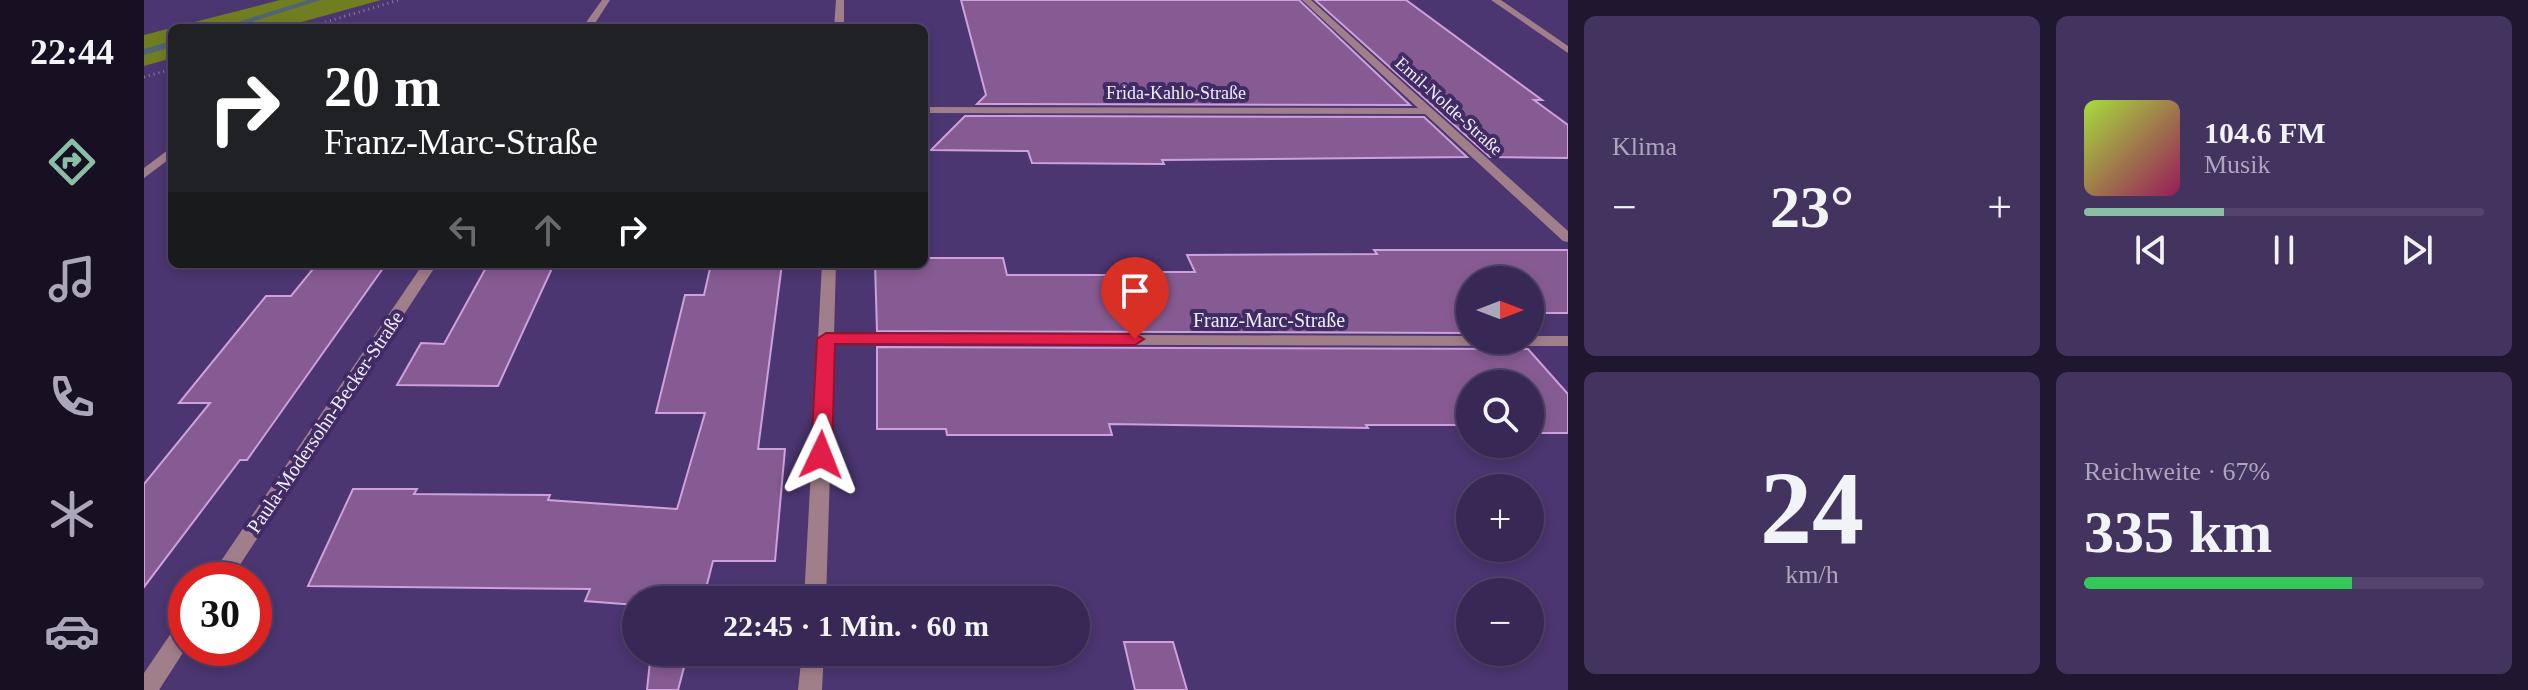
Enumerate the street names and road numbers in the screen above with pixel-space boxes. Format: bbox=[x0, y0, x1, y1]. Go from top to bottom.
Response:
street label: Emil-Nolde-Straße bbox=[1391, 53, 1507, 159]
street label: Frida-Kahlo-Straße bbox=[1106, 83, 1246, 103]
street label: Paula-Modersohn-Becker-Straße bbox=[242, 307, 408, 537]
street label: Franz-Marc-Straße bbox=[1193, 309, 1345, 331]

